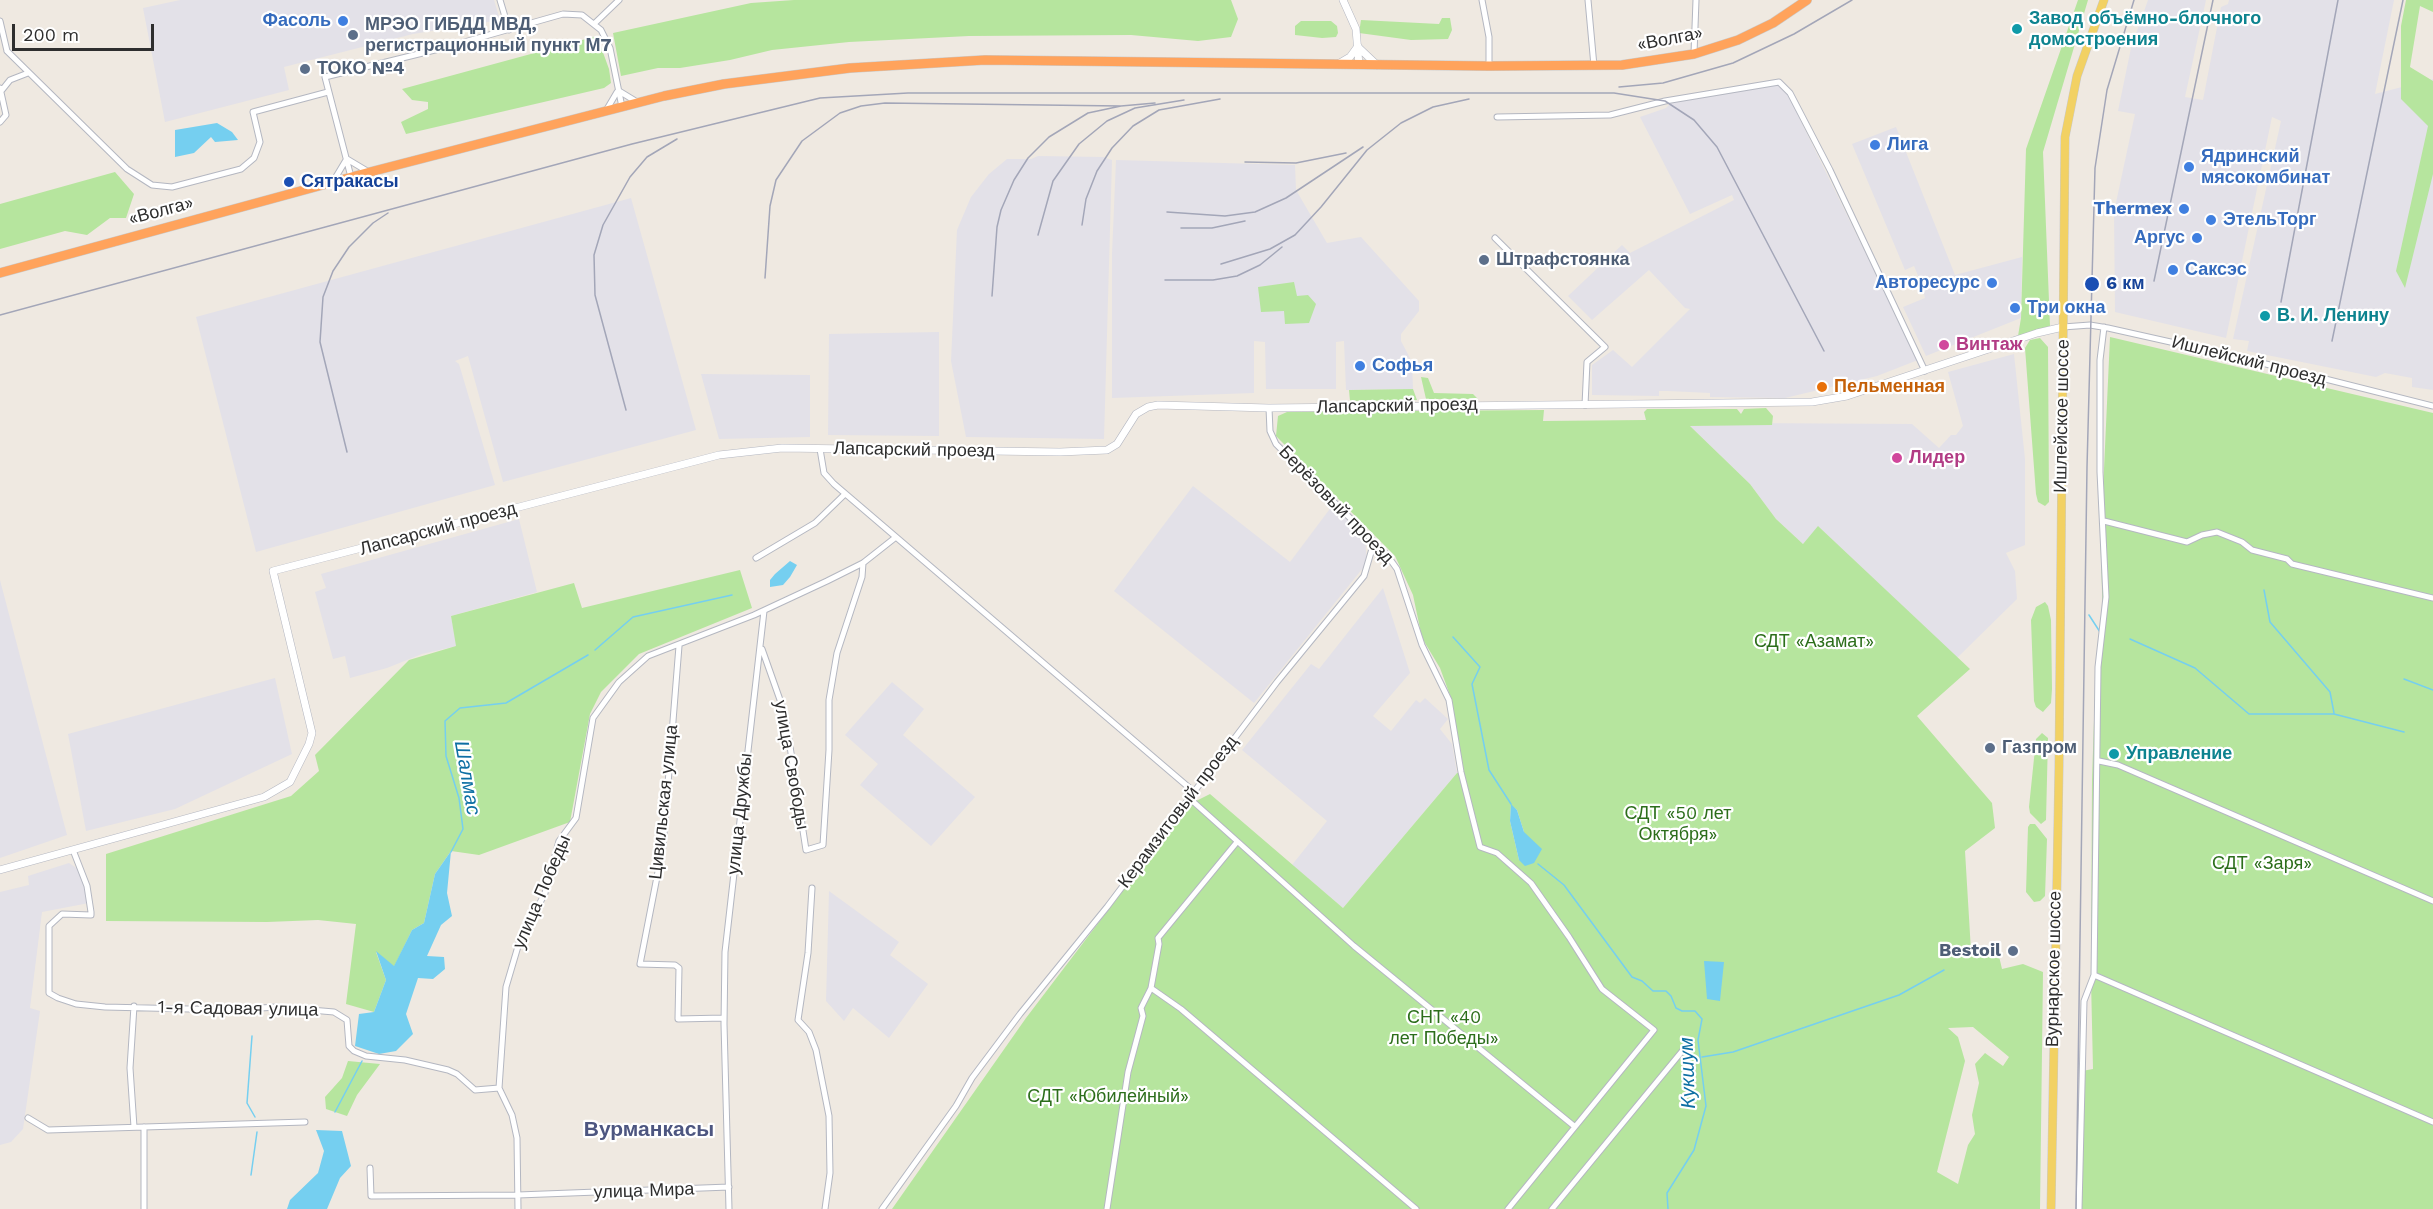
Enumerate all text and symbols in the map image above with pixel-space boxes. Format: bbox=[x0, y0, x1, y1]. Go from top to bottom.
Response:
place label: Завод объёмно-блочного домостроения bbox=[2029, 8, 2261, 50]
place label: Фасоль bbox=[263, 10, 331, 32]
scale bar bbox=[15, 12, 158, 50]
marker: Фасоль bbox=[336, 14, 350, 28]
place label: МРЭО ГИБДД МВД, регистрационный пункт М7 bbox=[365, 14, 612, 57]
street label: «Волга» bbox=[1636, 22, 1704, 56]
marker: Завод объёмно-блочного домостроения bbox=[2010, 22, 2024, 36]
text: 200 m bbox=[23, 24, 79, 45]
marker: МРЭО ГИБДД МВД, регистрационный пункт М7 bbox=[346, 28, 360, 42]
place label: ТОКО №4 bbox=[317, 58, 404, 80]
marker: ТОКО №4 bbox=[298, 62, 312, 76]
place label: Лига bbox=[1887, 134, 1928, 156]
marker: Лига bbox=[1868, 138, 1882, 152]
place label: Ядринский мясокомбинат bbox=[2201, 146, 2330, 188]
marker: Ядринский мясокомбинат bbox=[2182, 160, 2196, 174]
place label: Сятракасы bbox=[301, 171, 399, 193]
marker: Сятракасы bbox=[282, 175, 296, 189]
street label: «Волга» bbox=[126, 192, 196, 230]
place label: Thermex bbox=[2094, 198, 2172, 220]
marker: Thermex bbox=[2177, 202, 2191, 216]
place label: ЭтельТорг bbox=[2223, 209, 2316, 231]
marker: ЭтельТорг bbox=[2204, 213, 2218, 227]
place label: Аргус bbox=[2134, 227, 2185, 249]
marker: Аргус bbox=[2190, 231, 2204, 245]
place label: Штрафстоянка bbox=[1496, 249, 1629, 271]
marker: Штрафстоянка bbox=[1477, 253, 1491, 267]
place label: Саксэс bbox=[2185, 259, 2247, 281]
marker: Саксэс bbox=[2166, 263, 2180, 277]
place label: Авторесурс bbox=[1875, 272, 1980, 294]
place label: 6 км bbox=[2106, 273, 2145, 295]
marker: 6 км bbox=[2083, 275, 2101, 293]
marker: Авторесурс bbox=[1985, 276, 1999, 290]
place label: Три окна bbox=[2027, 297, 2105, 319]
marker: Три окна bbox=[2008, 301, 2022, 315]
place label: В. И. Ленину bbox=[2277, 305, 2389, 327]
marker: В. И. Ленину bbox=[2258, 309, 2272, 323]
street label: Ишлейский проезд bbox=[2169, 331, 2329, 391]
place label: Винтаж bbox=[1956, 334, 2023, 356]
marker: Винтаж bbox=[1937, 338, 1951, 352]
street label: Ишлейское шоссе bbox=[2050, 339, 2074, 493]
place label: Софья bbox=[1372, 355, 1433, 377]
marker: Софья bbox=[1353, 359, 1367, 373]
place label: Пельменная bbox=[1834, 376, 1945, 398]
marker: Пельменная bbox=[1815, 380, 1829, 394]
street label: Лапсарский проезд bbox=[1316, 394, 1478, 418]
street label: Лапсарский проезд bbox=[833, 438, 995, 462]
street label: Берёзовый проезд bbox=[1274, 441, 1398, 569]
place label: Лидер bbox=[1909, 447, 1965, 469]
marker: Лидер bbox=[1890, 451, 1904, 465]
street label: Лапсарский проезд bbox=[357, 498, 519, 560]
park label: СДТ «Азамат» bbox=[1754, 631, 1874, 653]
street label: улица Свободы bbox=[769, 698, 813, 832]
street label: Цивильская улица bbox=[645, 724, 683, 880]
street label: Керамзитовый проезд bbox=[1114, 731, 1242, 893]
place label: Газпром bbox=[2002, 737, 2077, 759]
water label: Шалмас bbox=[449, 739, 485, 817]
marker: Газпром bbox=[1983, 741, 1997, 755]
place label: Управление bbox=[2126, 743, 2232, 765]
marker: Управление bbox=[2107, 747, 2121, 761]
street label: улица Дружбы bbox=[723, 752, 757, 876]
park label: СДТ «50 лет Октября» bbox=[1625, 803, 1731, 846]
street label: улица Победы bbox=[508, 832, 576, 952]
park label: СДТ «Заря» bbox=[2212, 853, 2312, 875]
street label: Вурнарское шоссе bbox=[2042, 891, 2066, 1047]
place label: Bestoil bbox=[1939, 940, 2001, 962]
marker: Bestoil bbox=[2006, 944, 2020, 958]
street label: 1-я Садовая улица bbox=[158, 997, 318, 1021]
park label: СНТ «40 лет Победы» bbox=[1389, 1007, 1499, 1050]
water label: Кукшум bbox=[1675, 1037, 1701, 1109]
park label: СДТ «Юбилейный» bbox=[1027, 1086, 1189, 1108]
district label: Вурманкасы bbox=[584, 1117, 714, 1143]
street label: улица Мира bbox=[593, 1178, 695, 1204]

